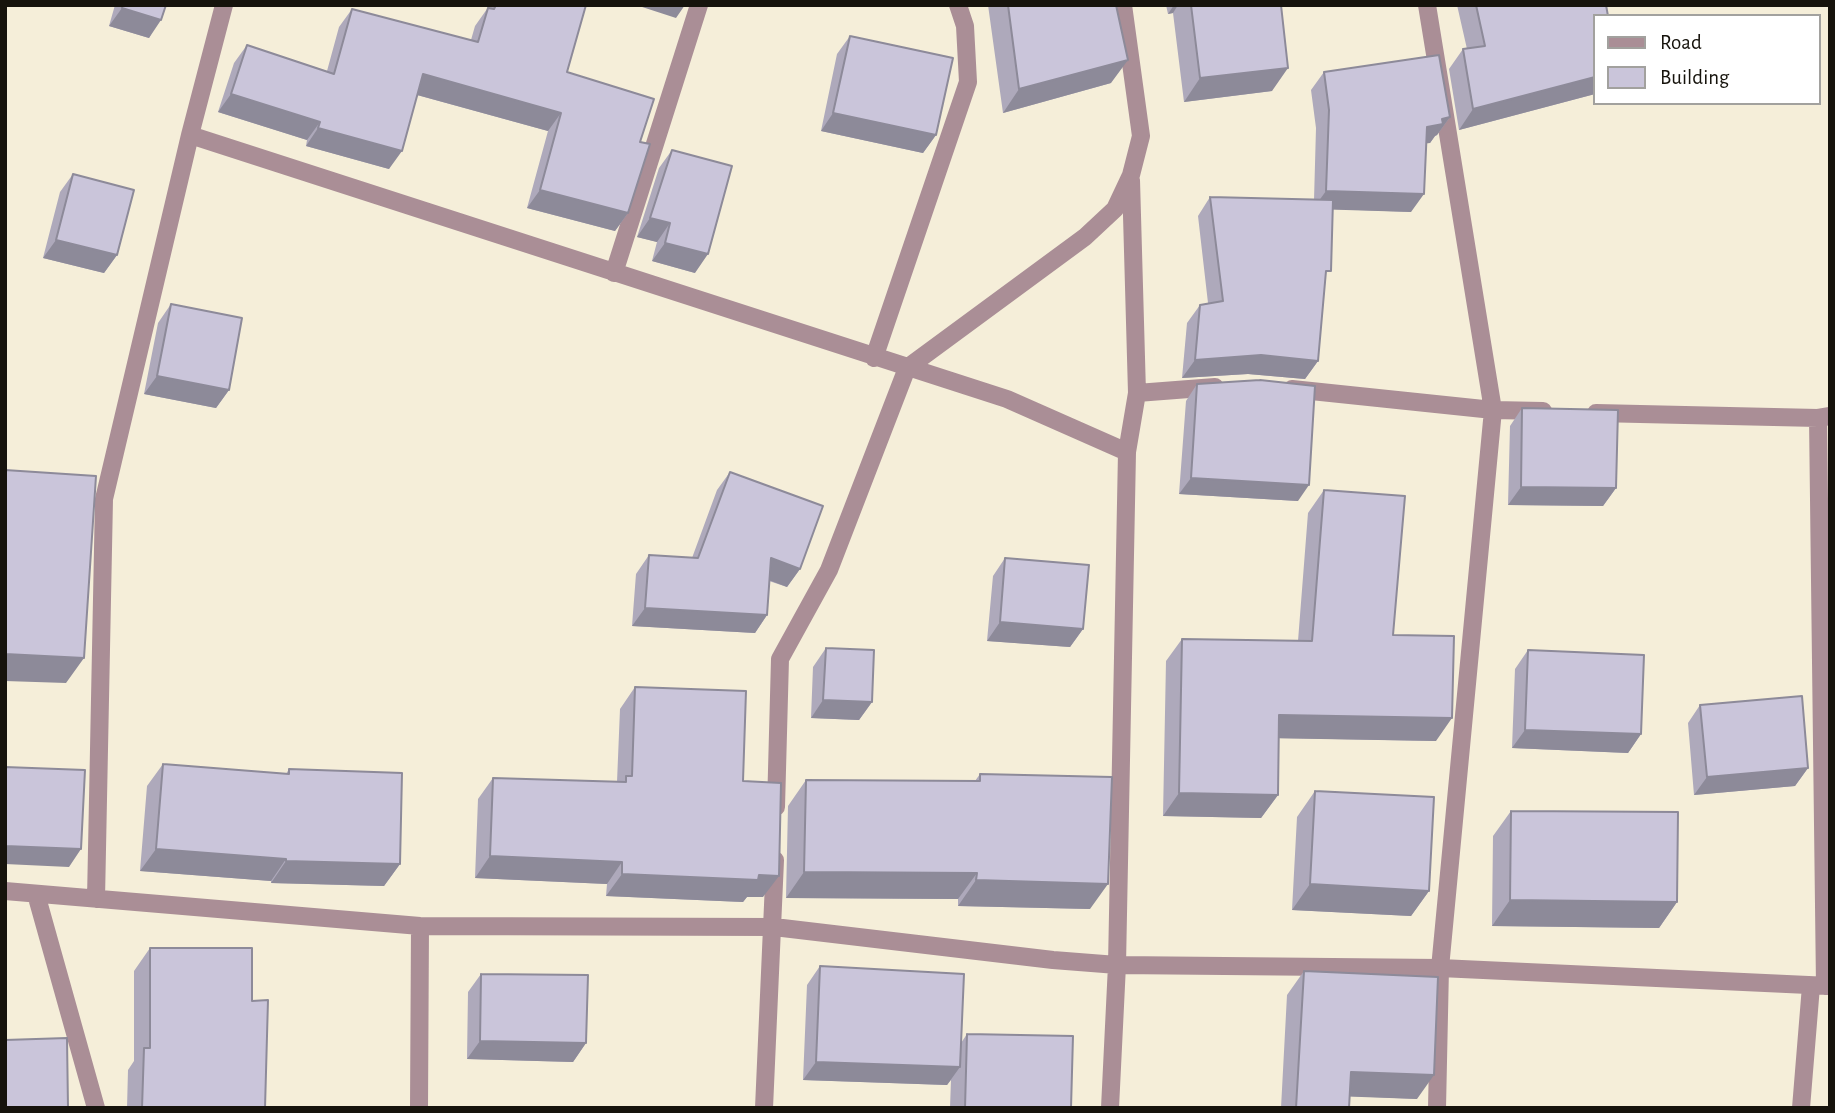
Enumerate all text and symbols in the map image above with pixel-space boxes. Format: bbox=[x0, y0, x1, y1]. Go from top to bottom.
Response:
legend bbox=[1594, 14, 1821, 105]
text: Road bbox=[1660, 32, 1702, 53]
text: Building bbox=[1660, 67, 1729, 88]

